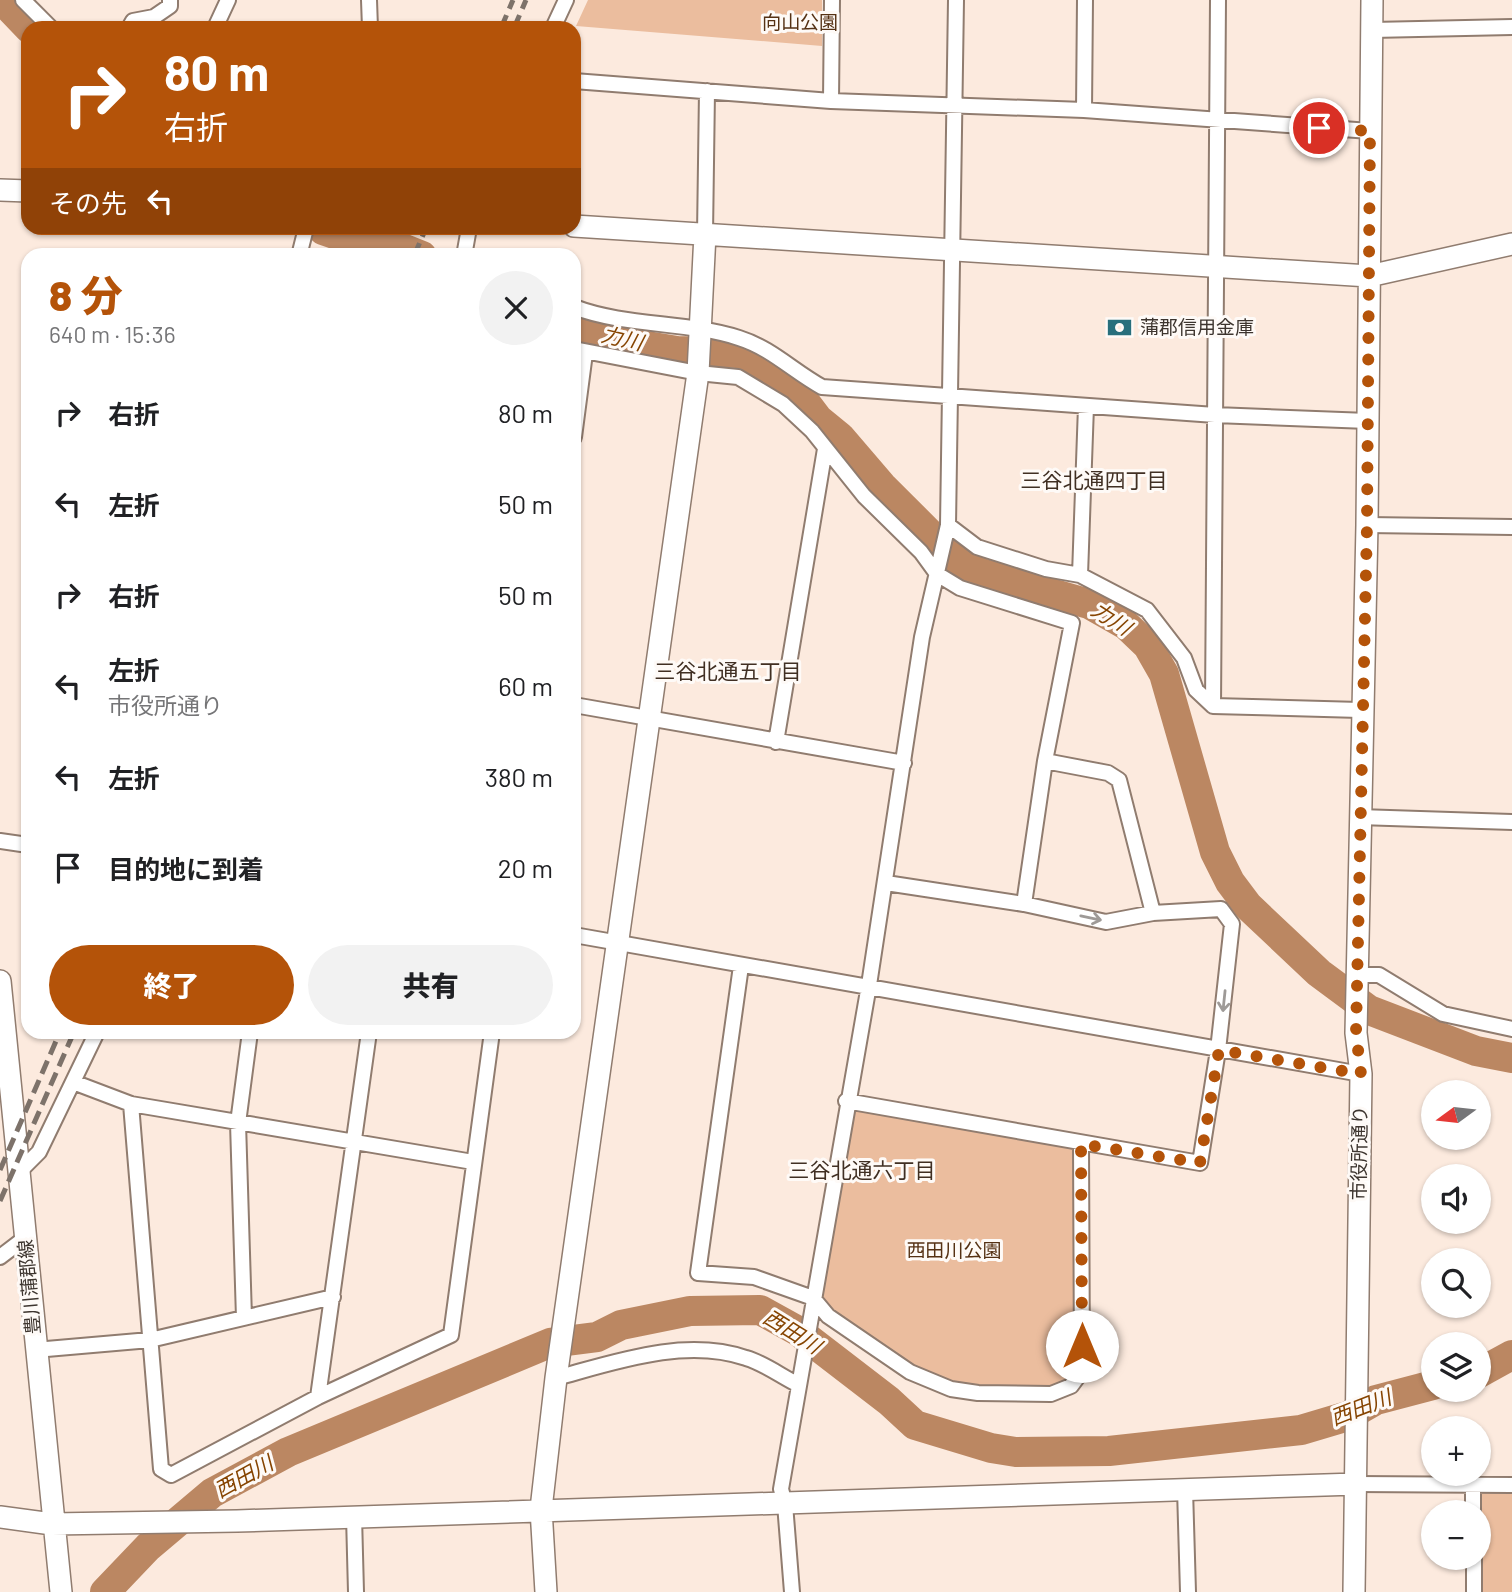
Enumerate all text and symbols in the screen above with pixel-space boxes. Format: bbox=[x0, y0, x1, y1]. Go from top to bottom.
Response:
park label: 向山公園 bbox=[762, 10, 838, 33]
text: 80 m bbox=[164, 42, 269, 101]
icon: right bbox=[49, 49, 140, 140]
pin bbox=[1289, 98, 1349, 158]
text: 右折 bbox=[164, 107, 228, 145]
icon: arrive bbox=[1300, 109, 1338, 147]
icon: left bbox=[141, 182, 179, 220]
text: その先 bbox=[49, 187, 127, 218]
text: 8 分 bbox=[49, 269, 122, 319]
button: close bbox=[479, 271, 553, 345]
bank icon: 蒲郡信用金庫 bbox=[1106, 313, 1134, 341]
place label: 蒲郡信用金庫 bbox=[1140, 315, 1254, 338]
text: 640 m · 15:36 bbox=[49, 320, 176, 348]
water label: 力川 bbox=[599, 321, 648, 355]
icon: right bbox=[49, 394, 87, 432]
text: 80 m bbox=[498, 397, 553, 428]
text: 右折 bbox=[108, 398, 160, 429]
district label: 三谷北通四丁目 bbox=[1021, 467, 1168, 492]
icon: left bbox=[49, 485, 87, 523]
text: 50 m bbox=[498, 488, 553, 519]
text: 左折 bbox=[108, 489, 160, 520]
icon: right bbox=[49, 576, 87, 614]
text: 50 m bbox=[498, 579, 553, 610]
text: 右折 bbox=[108, 580, 160, 611]
water label: 力川 bbox=[1087, 596, 1138, 641]
text: 左折 bbox=[108, 654, 160, 685]
district label: 三谷北通五丁目 bbox=[655, 658, 802, 683]
icon: left bbox=[49, 667, 87, 705]
text: 60 m bbox=[498, 670, 553, 701]
text: 市役所通り bbox=[108, 691, 223, 719]
icon: left bbox=[49, 758, 87, 796]
text: 380 m bbox=[485, 761, 553, 792]
text: 左折 bbox=[108, 762, 160, 793]
icon: arrive bbox=[49, 849, 87, 887]
text: 20 m bbox=[498, 852, 553, 883]
text: 目的地に到着 bbox=[108, 853, 264, 884]
one-way arrow bbox=[1079, 912, 1102, 926]
button: 終了 bbox=[49, 945, 294, 1025]
button: 共有 bbox=[308, 945, 553, 1025]
one-way arrow bbox=[1217, 989, 1230, 1012]
north arrow bbox=[1421, 1080, 1491, 1150]
map controls bbox=[1421, 1080, 1491, 1570]
street label: 市役所通り bbox=[1346, 1105, 1371, 1201]
district label: 三谷北通六丁目 bbox=[789, 1157, 936, 1182]
button: sound bbox=[1421, 1164, 1491, 1234]
park label: 西田川公園 bbox=[906, 1238, 1002, 1261]
street label: 豊川蒲郡線 bbox=[13, 1239, 44, 1335]
button: search bbox=[1421, 1248, 1491, 1318]
water label: 西田川 bbox=[759, 1303, 828, 1359]
position arrow bbox=[1045, 1309, 1119, 1383]
button: layers bbox=[1421, 1332, 1491, 1402]
water label: 西田川 bbox=[1327, 1383, 1396, 1430]
button: + bbox=[1421, 1416, 1491, 1486]
water label: 西田川 bbox=[210, 1449, 279, 1502]
button: − bbox=[1421, 1500, 1491, 1570]

